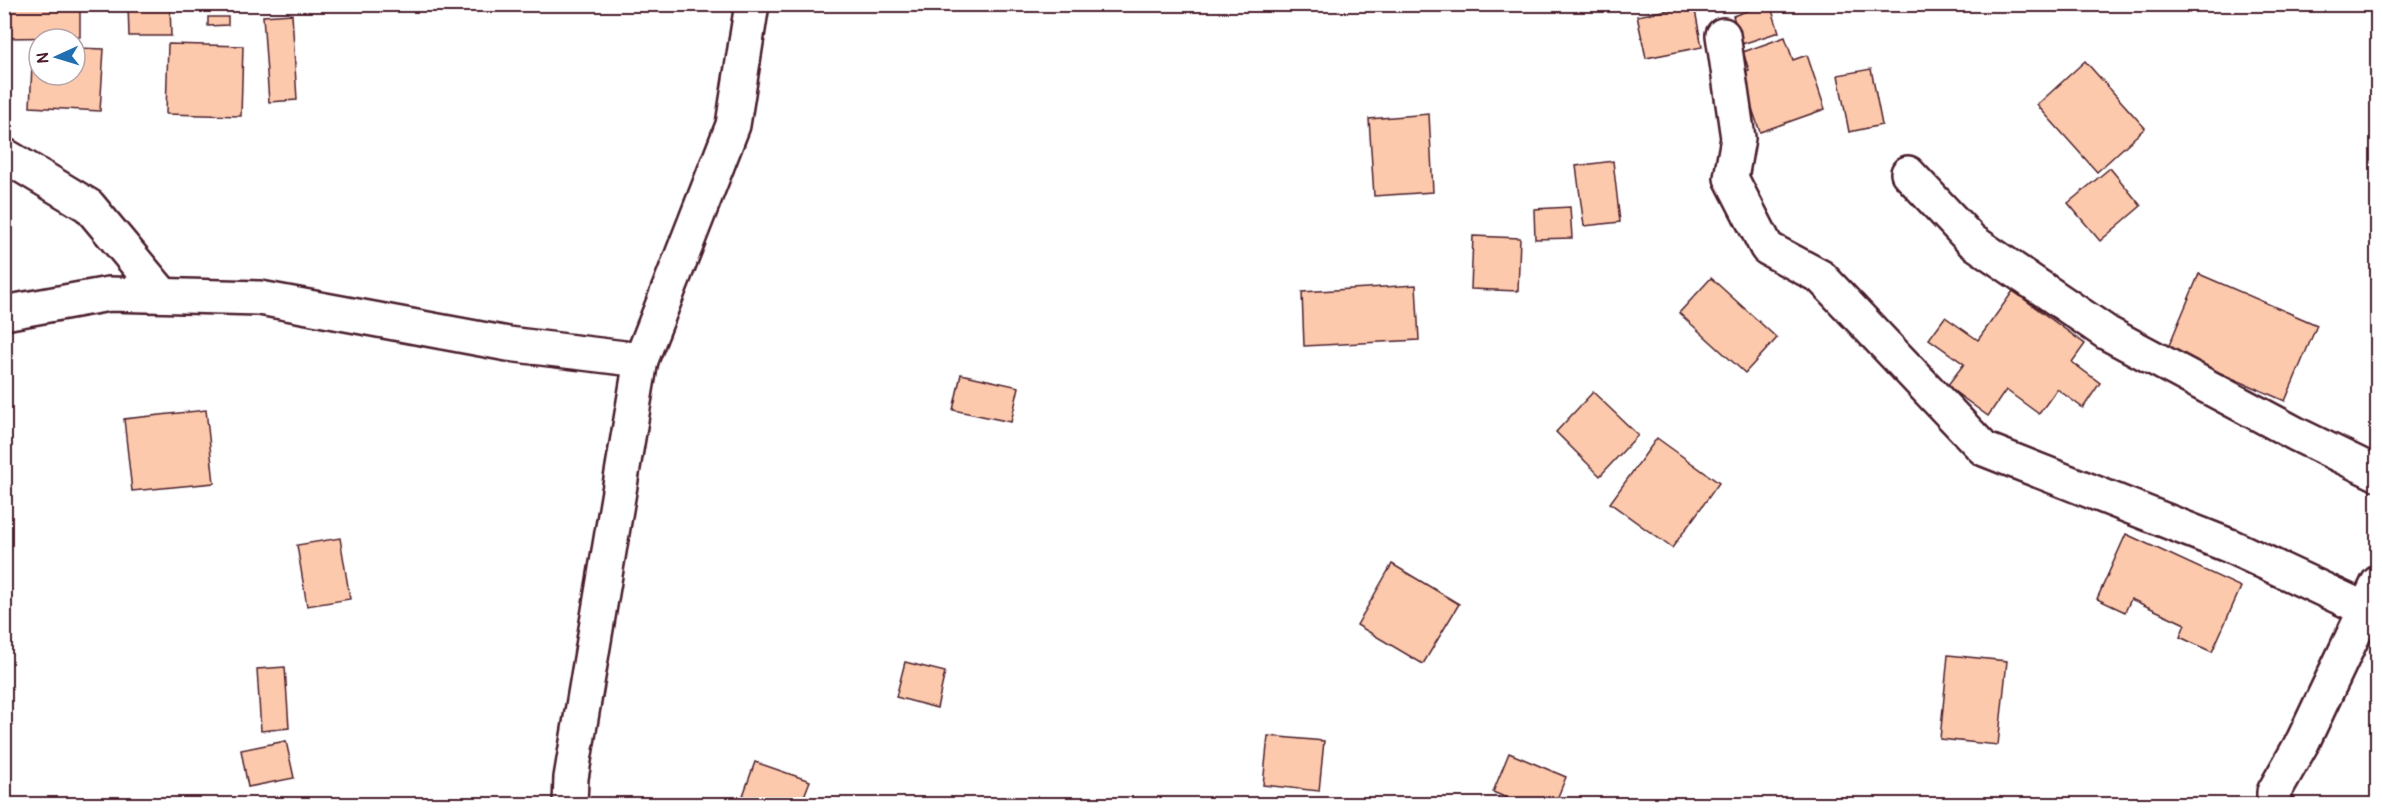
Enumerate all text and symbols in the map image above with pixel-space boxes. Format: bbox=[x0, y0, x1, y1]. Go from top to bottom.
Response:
north arrow bbox=[27, 27, 87, 87]
text: N bbox=[33, 52, 53, 64]

